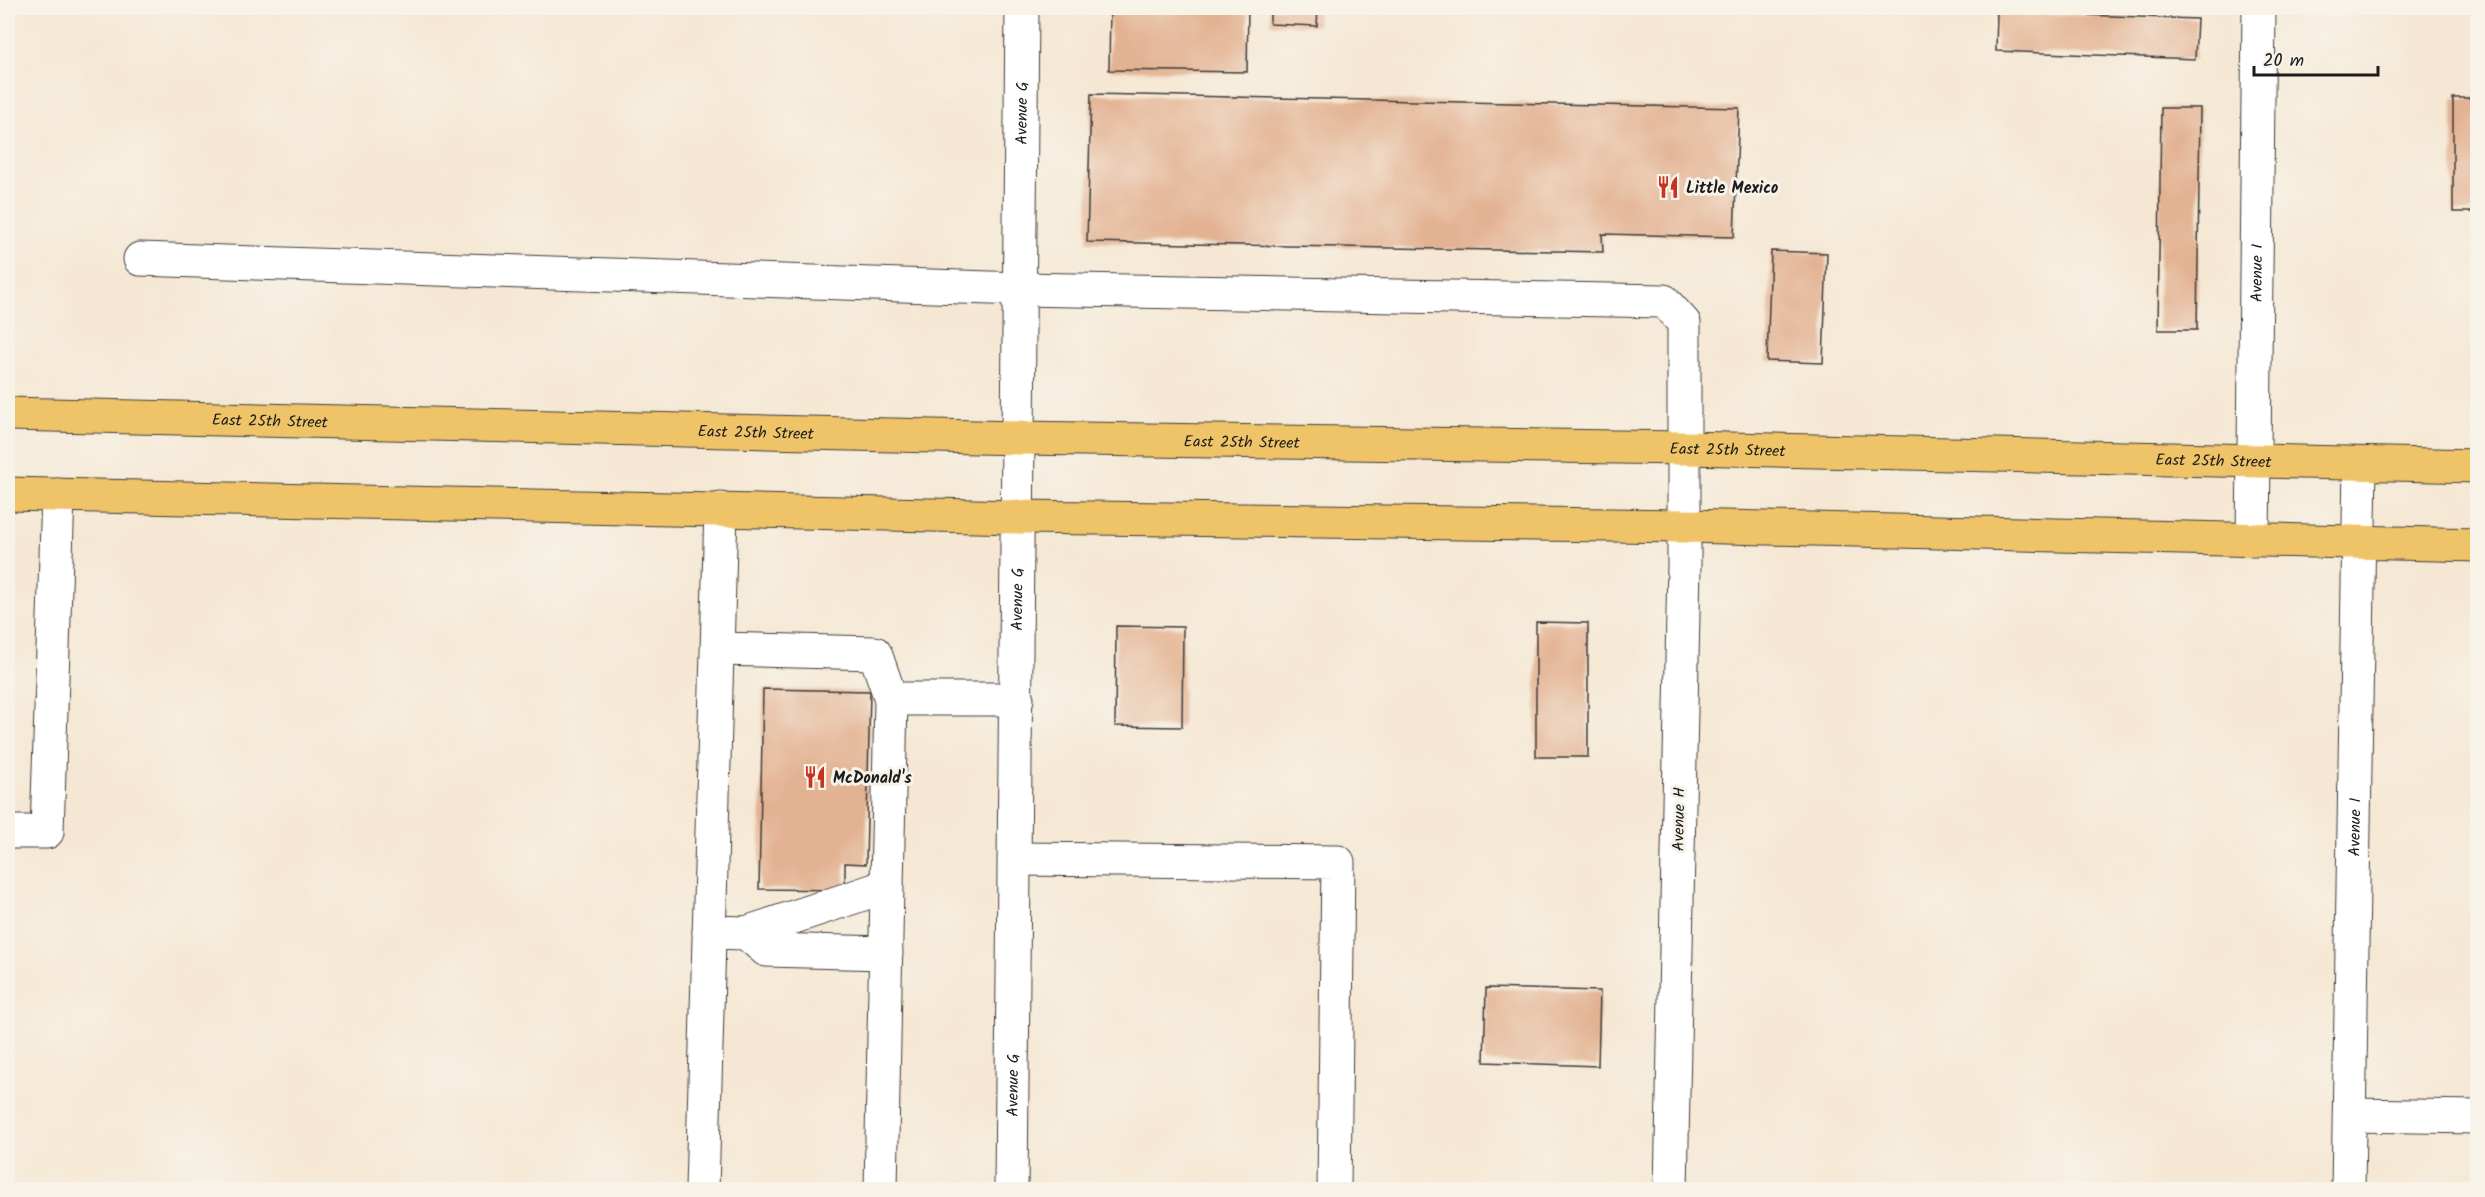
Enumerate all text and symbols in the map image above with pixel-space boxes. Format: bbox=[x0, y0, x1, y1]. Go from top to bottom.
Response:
scale bar bbox=[2254, 39, 2378, 77]
text: 20 m bbox=[2263, 47, 2304, 76]
street label: Avenue G bbox=[1010, 81, 1035, 145]
restaurant icon: Little Mexico bbox=[1655, 174, 1681, 200]
place label: Little Mexico bbox=[1686, 176, 1778, 201]
street label: Avenue I bbox=[2245, 244, 2270, 302]
street label: East 25th Street bbox=[212, 408, 329, 436]
street label: East 25th Street bbox=[697, 419, 815, 447]
street label: East 25th Street bbox=[1183, 429, 1301, 456]
street label: East 25th Street bbox=[1669, 437, 1787, 464]
street label: East 25th Street bbox=[2155, 448, 2273, 475]
street label: Avenue G bbox=[1005, 567, 1031, 631]
restaurant icon: McDonald's bbox=[802, 764, 828, 790]
place label: McDonald's bbox=[833, 766, 912, 791]
street label: Avenue H bbox=[1666, 787, 1693, 851]
street label: Avenue I bbox=[2343, 798, 2368, 857]
street label: Avenue G bbox=[1001, 1053, 1026, 1117]

